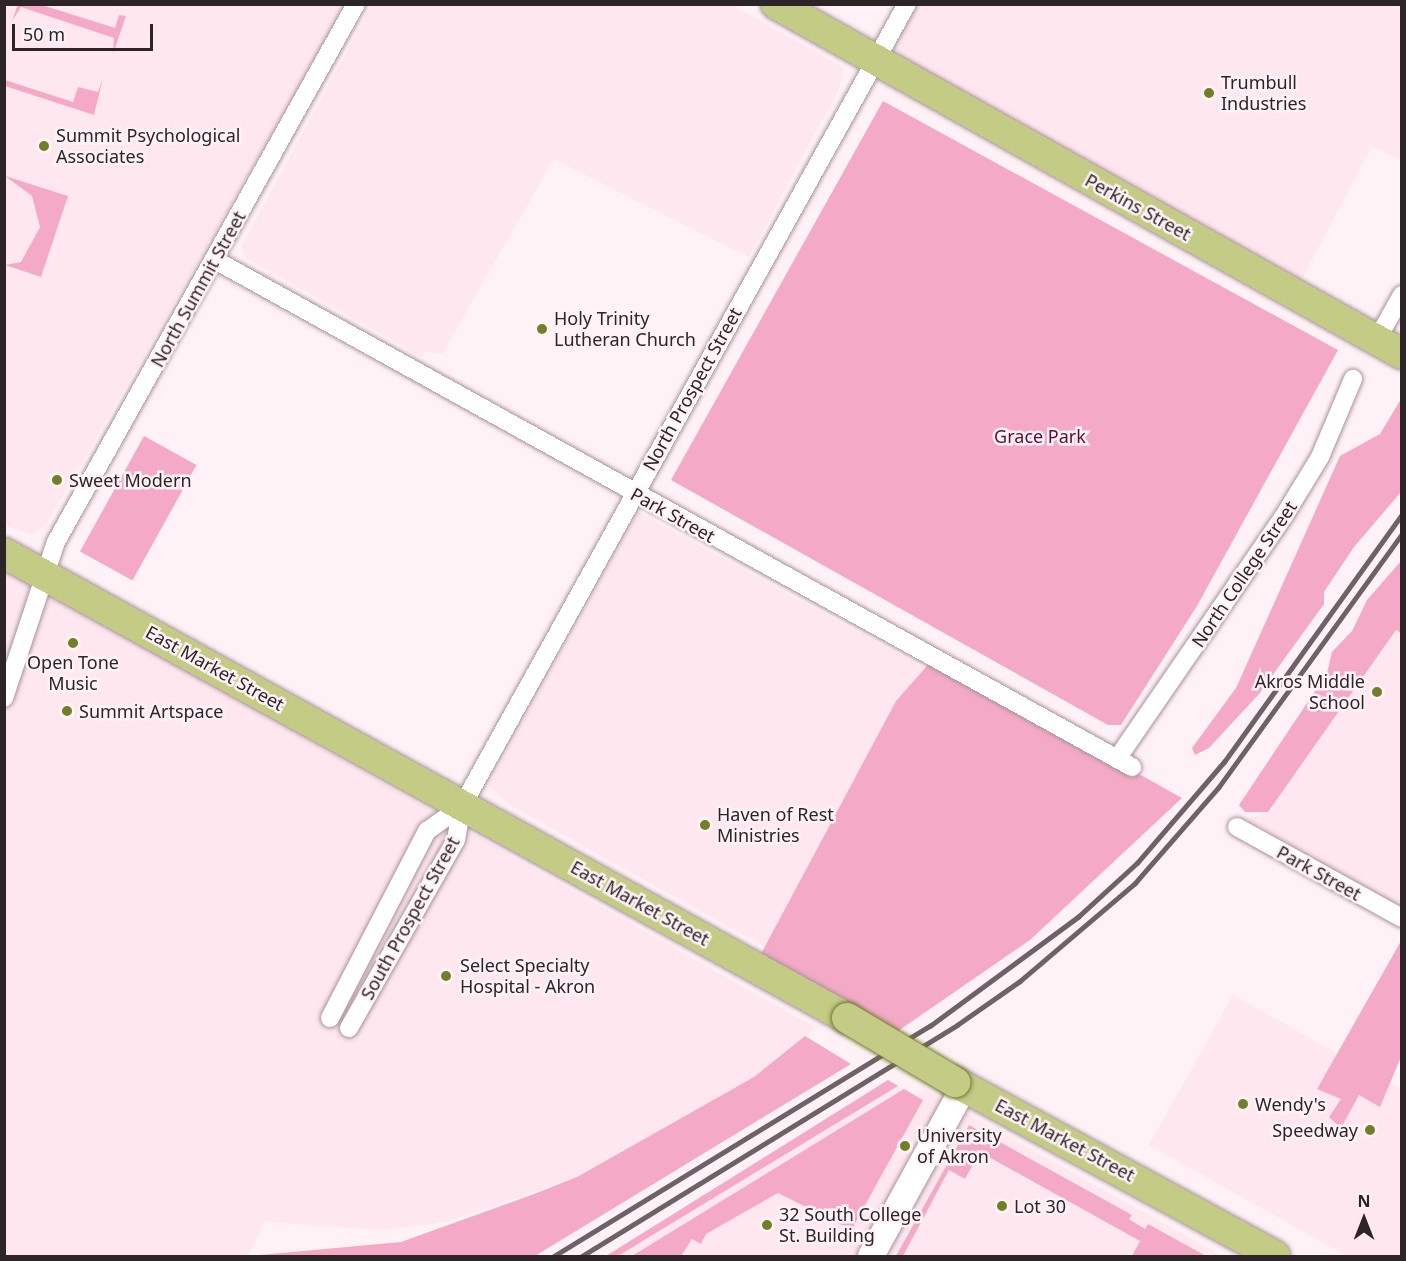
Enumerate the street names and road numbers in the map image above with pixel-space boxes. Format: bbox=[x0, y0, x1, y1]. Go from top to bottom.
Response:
street label: Perkins Street bbox=[1081, 169, 1195, 245]
street label: North Summit Street bbox=[146, 207, 250, 371]
street label: North Prospect Street bbox=[638, 304, 746, 474]
street label: Park Street bbox=[627, 483, 719, 547]
street label: North College Street bbox=[1187, 497, 1301, 651]
street label: East Market Street bbox=[142, 621, 288, 715]
street label: South Prospect Street bbox=[356, 833, 464, 1003]
street label: Park Street bbox=[1273, 841, 1365, 905]
street label: East Market Street bbox=[567, 856, 713, 950]
street label: East Market Street bbox=[992, 1094, 1138, 1186]

